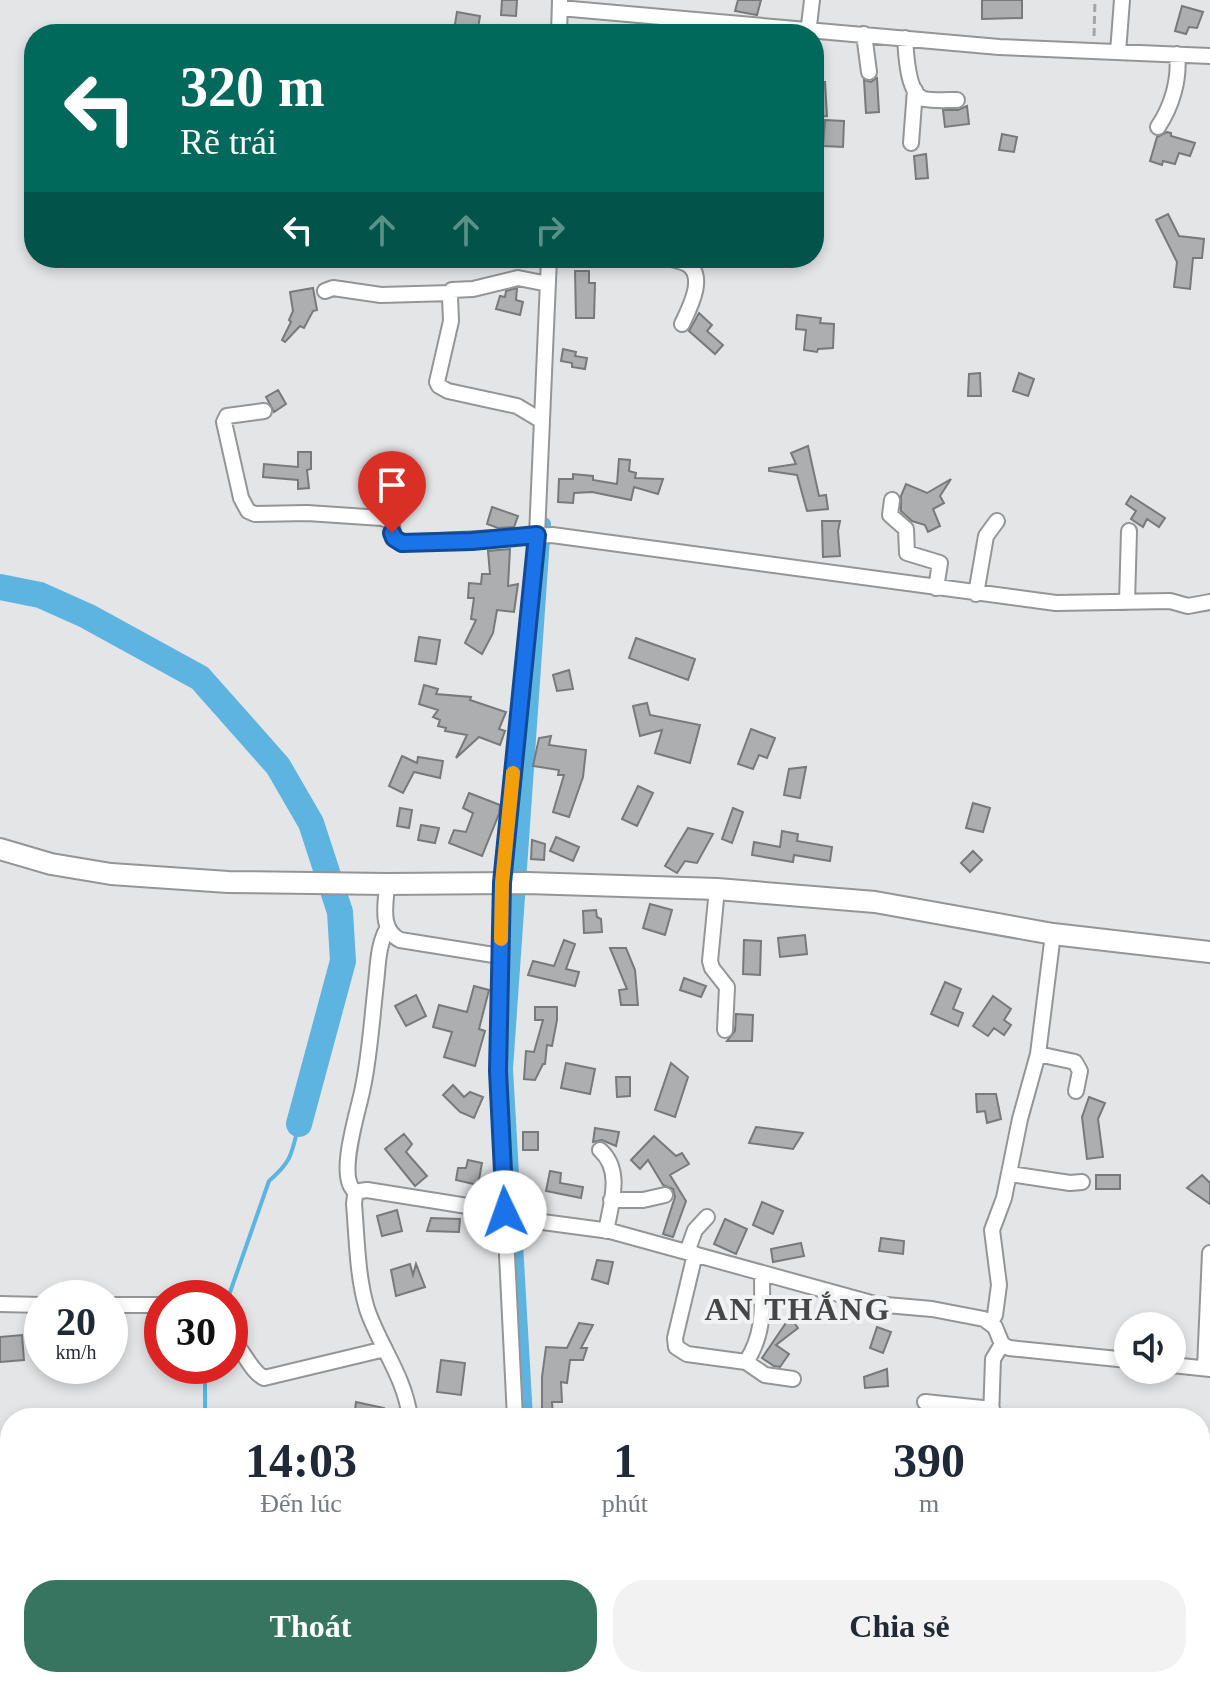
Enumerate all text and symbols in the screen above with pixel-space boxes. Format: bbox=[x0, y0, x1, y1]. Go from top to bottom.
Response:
icon: left bbox=[48, 56, 152, 160]
text: 320 m bbox=[180, 56, 325, 118]
text: Rẽ trái bbox=[180, 122, 277, 162]
icon: left bbox=[276, 208, 320, 252]
icon: ahead bbox=[360, 208, 404, 252]
icon: ahead bbox=[444, 208, 488, 252]
icon: right bbox=[528, 208, 572, 252]
pin bbox=[358, 451, 426, 533]
icon: arrive bbox=[370, 463, 414, 507]
position arrow bbox=[463, 1170, 547, 1254]
speed limit sign: 30 bbox=[144, 1280, 248, 1384]
district label: AN THẮNG bbox=[705, 1291, 891, 1327]
text: 20 bbox=[56, 1299, 96, 1344]
map controls bbox=[1114, 1312, 1186, 1384]
button: sound bbox=[1114, 1312, 1186, 1384]
text: km/h bbox=[55, 1341, 97, 1363]
text: 14:03 bbox=[245, 1434, 357, 1487]
text: 1 bbox=[613, 1434, 637, 1487]
text: 390 bbox=[893, 1434, 965, 1487]
text: Đến lúc bbox=[260, 1489, 342, 1518]
text: phút bbox=[602, 1489, 648, 1518]
text: m bbox=[919, 1489, 939, 1518]
button: Thoát bbox=[24, 1580, 597, 1672]
button: Chia sẻ bbox=[613, 1580, 1186, 1672]

